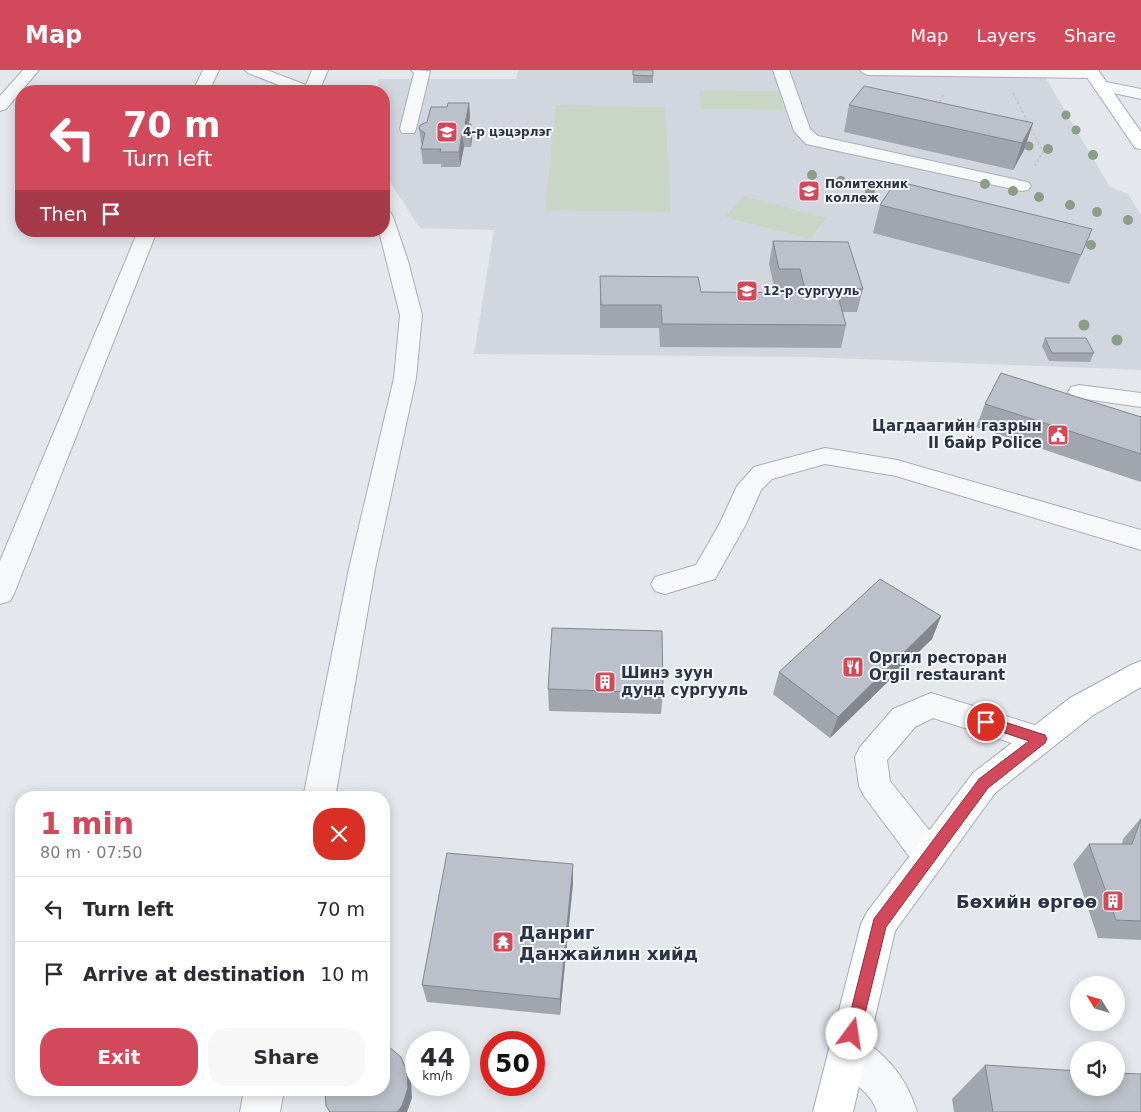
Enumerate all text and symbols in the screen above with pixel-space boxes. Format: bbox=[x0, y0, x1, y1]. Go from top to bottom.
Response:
text: Map bbox=[25, 21, 82, 49]
text: Map bbox=[910, 25, 948, 46]
text: Layers bbox=[976, 25, 1036, 46]
text: Share bbox=[1064, 25, 1116, 46]
icon: left bbox=[40, 105, 105, 170]
text: 70 m bbox=[123, 105, 220, 145]
school or university icon: 4-р цэцэрлэг bbox=[435, 120, 459, 144]
place label: 4-р цэцэрлэг bbox=[463, 125, 552, 139]
text: Turn left bbox=[123, 146, 212, 171]
place label: Политехник коллеж bbox=[825, 177, 908, 205]
school or university icon: Политехник коллеж bbox=[797, 179, 821, 203]
icon: arrive bbox=[97, 200, 125, 228]
text: Then bbox=[40, 203, 87, 225]
school or university icon: 12-р сургууль bbox=[735, 279, 759, 303]
place label: 12-р сургууль bbox=[763, 284, 860, 298]
place label: Цагдаагийн газрын II байр Police bbox=[872, 417, 1042, 452]
public building icon: Цагдаагийн газрын II байр Police bbox=[1046, 423, 1070, 447]
place label: Оргил ресторан Orgil restaurant bbox=[869, 649, 1007, 684]
restaurant icon: Оргил ресторан Orgil restaurant bbox=[841, 655, 865, 679]
place label: Шинэ зуун дунд сургууль bbox=[621, 664, 748, 699]
building icon: Шинэ зуун дунд сургууль bbox=[593, 670, 617, 694]
pin bbox=[965, 701, 1007, 743]
icon: arrive bbox=[972, 708, 1000, 736]
text: 1 min bbox=[40, 806, 134, 841]
button: close bbox=[313, 808, 365, 860]
text: 80 m · 07:50 bbox=[40, 843, 142, 862]
building icon: Бөхийн өргөө bbox=[1101, 889, 1125, 913]
place label: Бөхийн өргөө bbox=[956, 891, 1097, 912]
icon: left bbox=[40, 895, 68, 923]
text: Turn left bbox=[83, 898, 174, 920]
text: 70 m bbox=[316, 898, 365, 920]
place label: Данриг Данжайлин хийд bbox=[519, 922, 698, 964]
temple icon: Данриг Данжайлин хийд bbox=[491, 930, 515, 954]
icon: arrive bbox=[40, 960, 68, 988]
text: Arrive at destination bbox=[83, 963, 305, 985]
text: 10 m bbox=[320, 963, 369, 985]
north arrow bbox=[1070, 976, 1125, 1031]
map controls bbox=[1070, 976, 1125, 1096]
position arrow bbox=[825, 1007, 877, 1059]
button: Exit bbox=[40, 1028, 198, 1086]
button: Share bbox=[208, 1028, 365, 1086]
speed limit sign: 50 bbox=[480, 1031, 545, 1096]
button: sound bbox=[1070, 1041, 1125, 1096]
text: 44 bbox=[420, 1043, 455, 1072]
text: km/h bbox=[422, 1069, 453, 1083]

